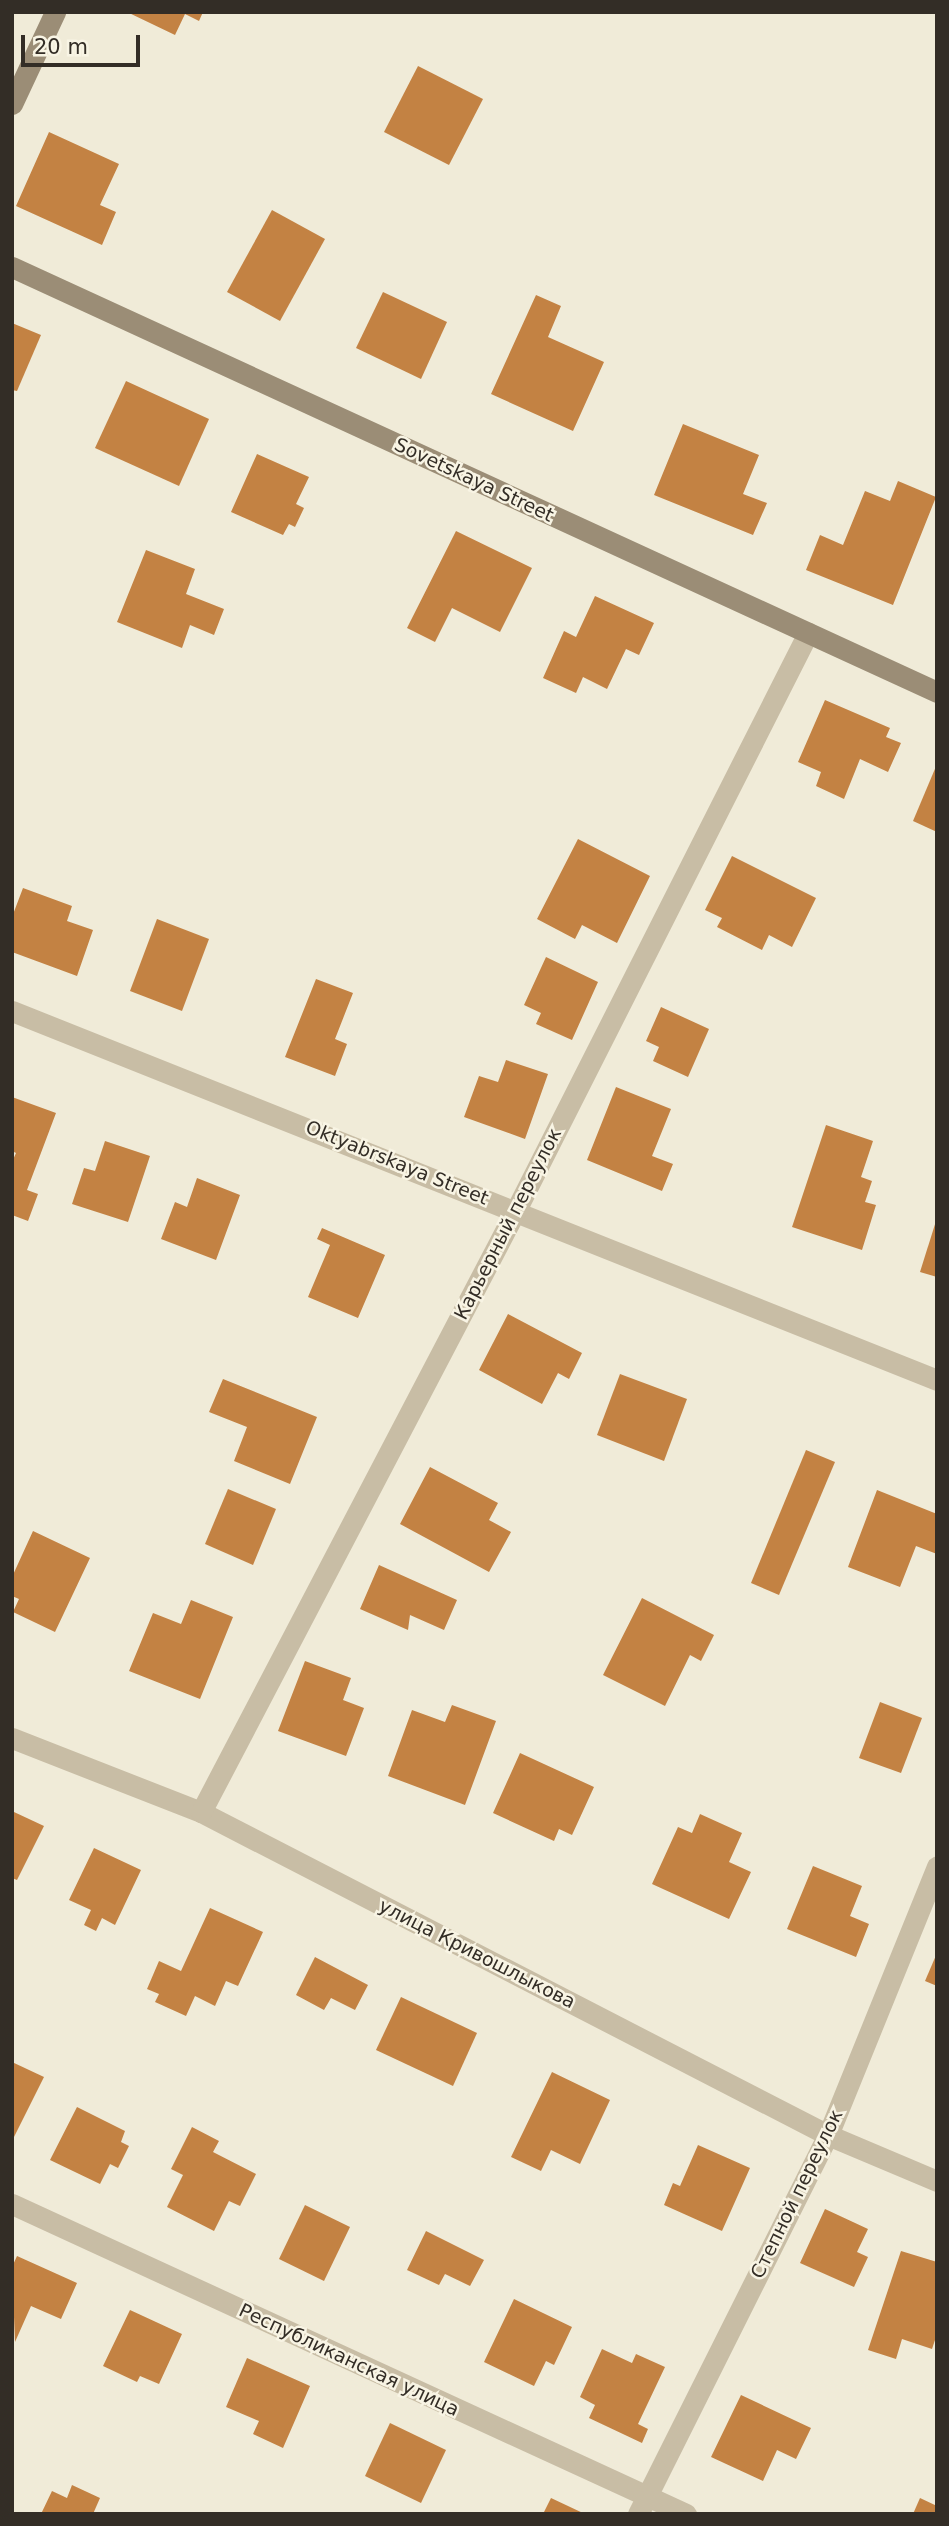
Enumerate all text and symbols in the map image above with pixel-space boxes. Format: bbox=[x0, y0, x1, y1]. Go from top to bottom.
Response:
scale bar bbox=[24, 21, 144, 65]
text: 20 m bbox=[34, 35, 88, 59]
street label: Sovetskaya Street bbox=[391, 433, 557, 527]
street label: Oktyabrskaya Street bbox=[302, 1116, 492, 1210]
street label: Карьерный переулок bbox=[450, 1124, 566, 1324]
street label: улица Кривошлыкова bbox=[375, 1894, 579, 2014]
street label: Степной переулок bbox=[746, 2106, 848, 2282]
street label: Республиканская улица bbox=[235, 2299, 463, 2421]

